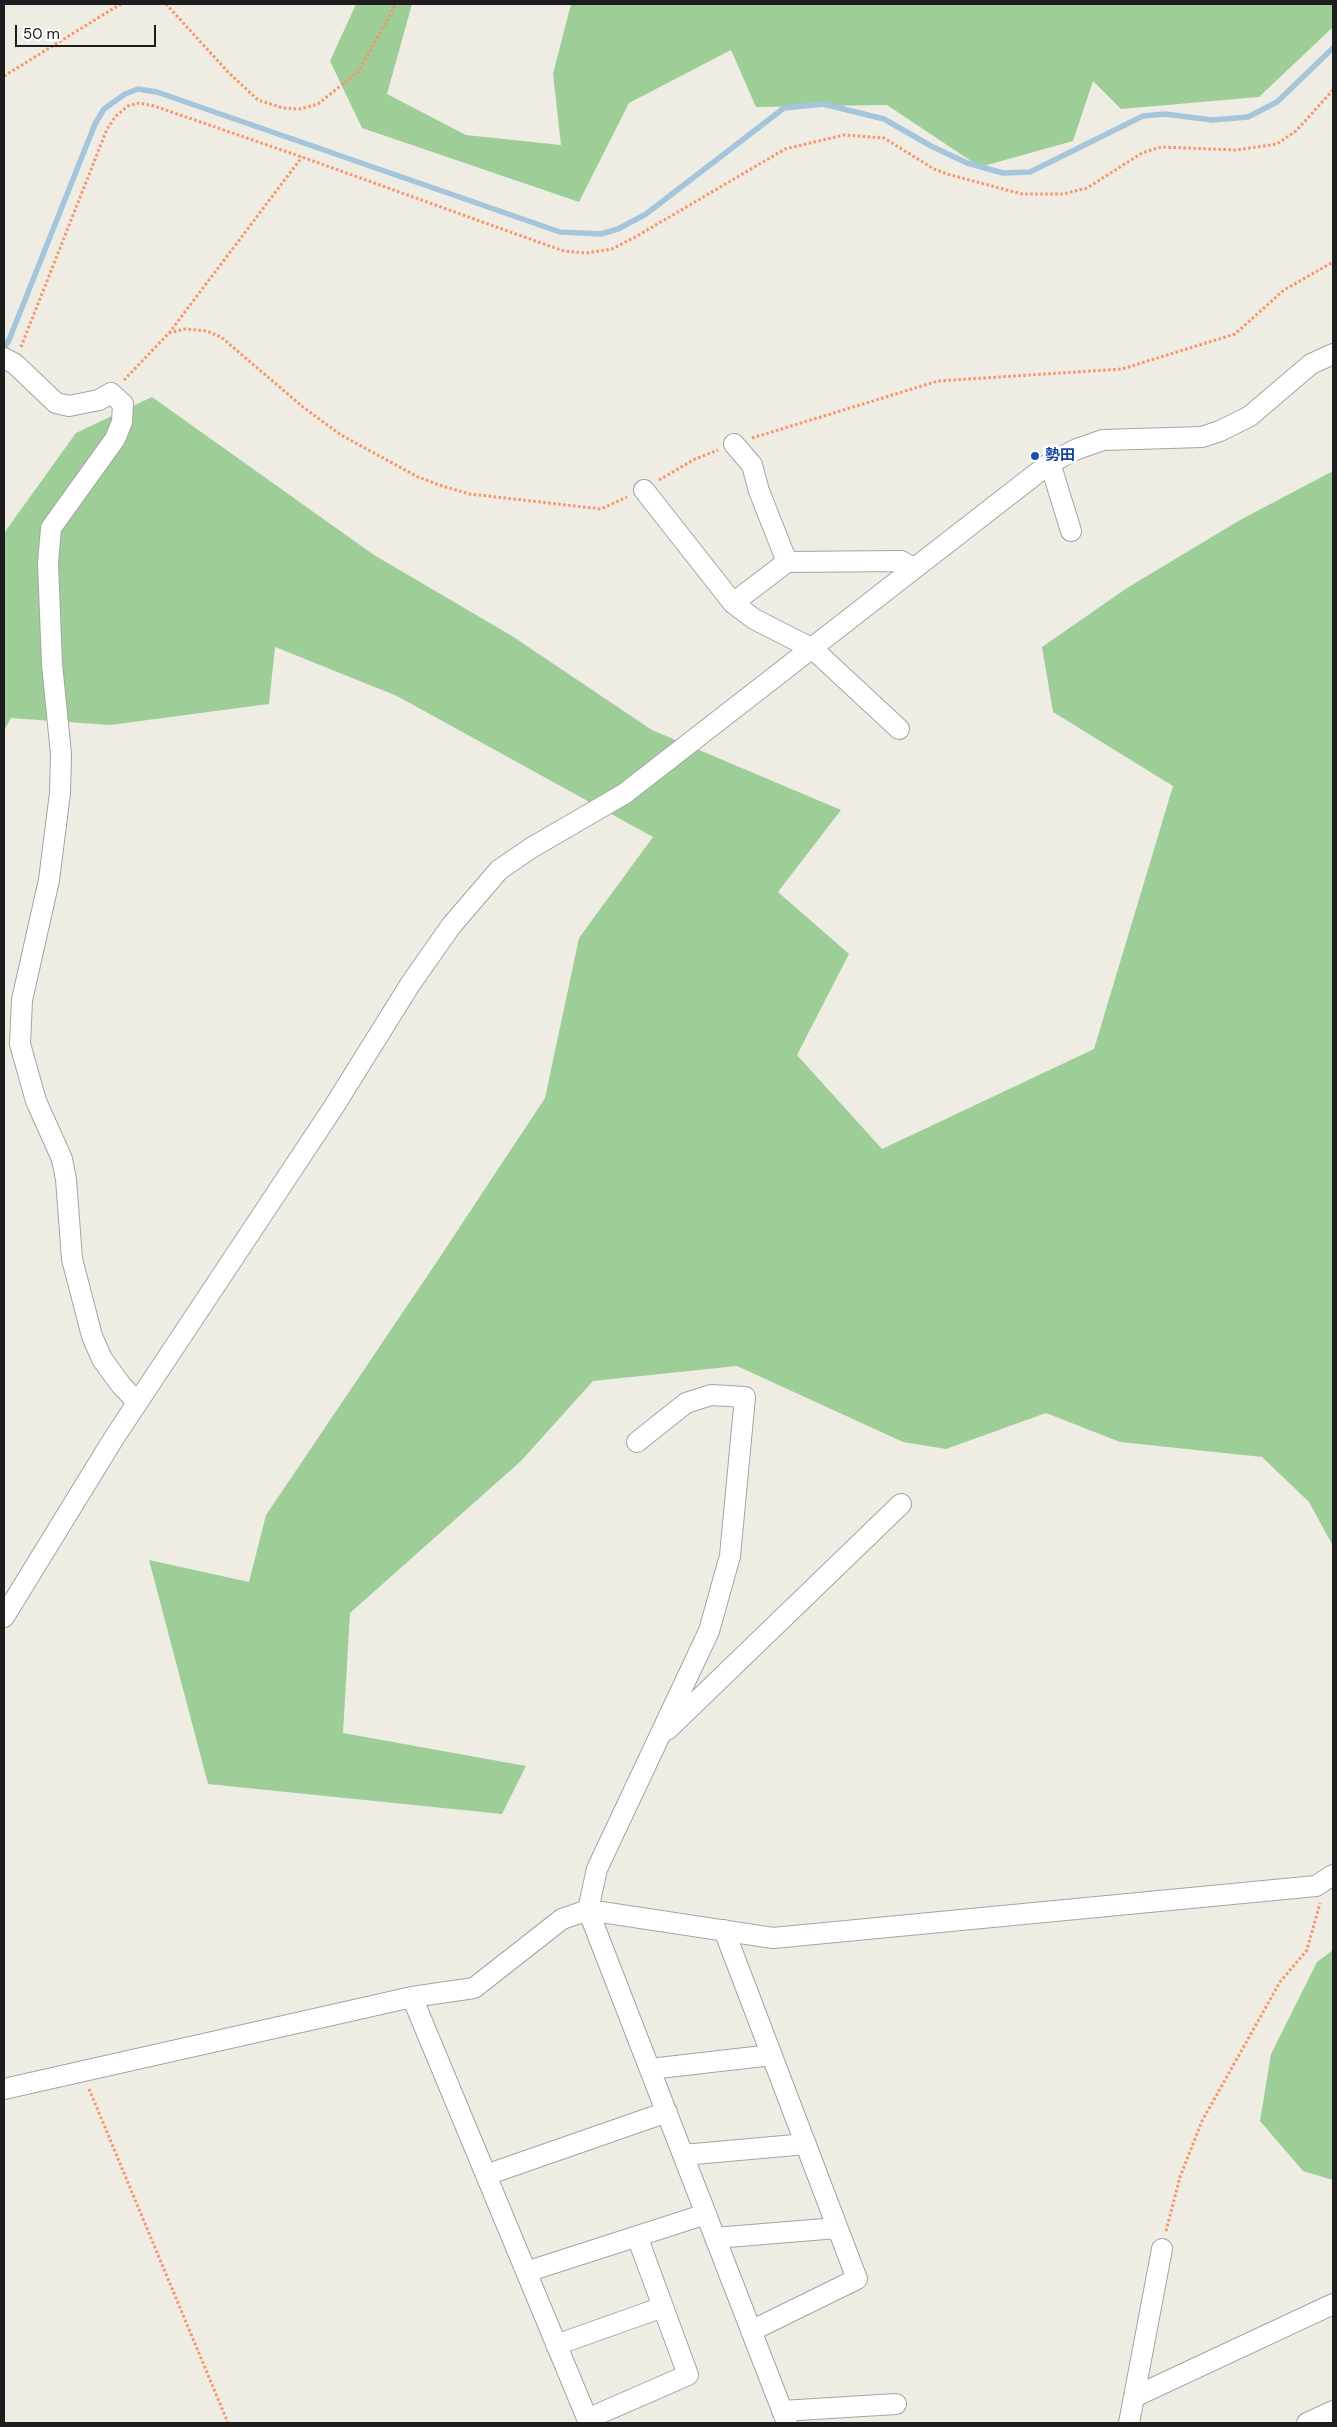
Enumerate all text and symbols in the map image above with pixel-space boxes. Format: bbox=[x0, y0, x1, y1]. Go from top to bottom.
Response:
scale bar bbox=[18, 15, 159, 47]
text: 50 m bbox=[23, 24, 60, 44]
place label: 勢田 bbox=[1045, 447, 1075, 465]
marker: 勢田 bbox=[1029, 450, 1041, 462]

